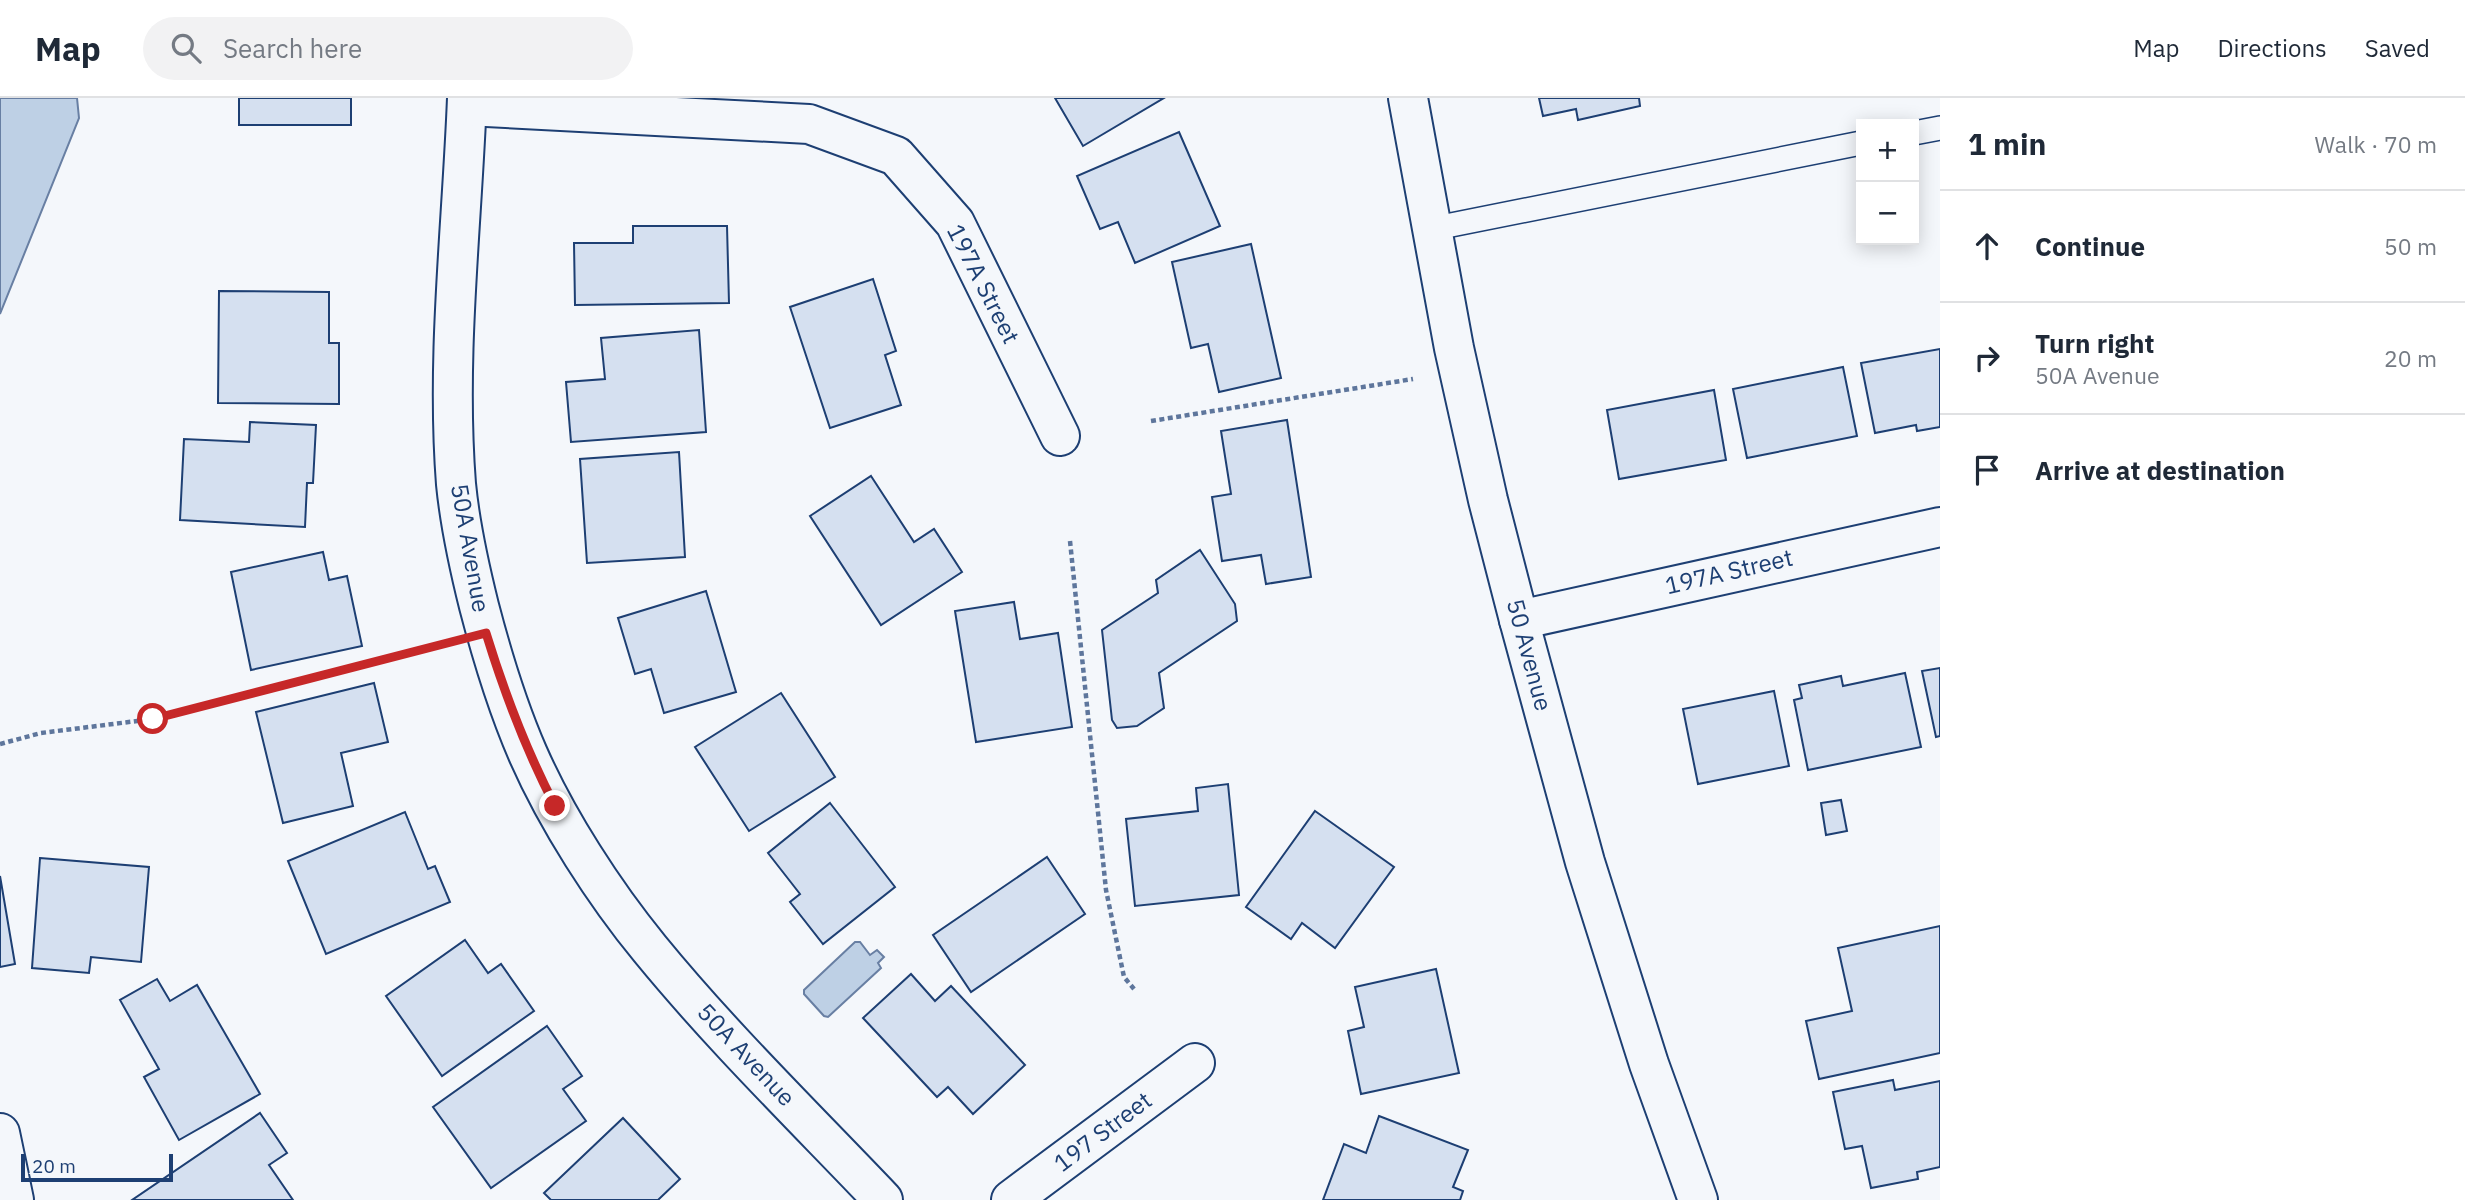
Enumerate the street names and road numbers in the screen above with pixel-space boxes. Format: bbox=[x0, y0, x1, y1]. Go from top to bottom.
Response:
street label: 197A Street bbox=[940, 218, 1028, 349]
street label: 50A Avenue bbox=[444, 481, 498, 615]
street label: 197A Street bbox=[1662, 541, 1796, 601]
street label: 50 Avenue bbox=[1500, 595, 1560, 714]
street label: 50A Avenue bbox=[691, 996, 803, 1113]
street label: 197 Street bbox=[1047, 1084, 1158, 1178]

